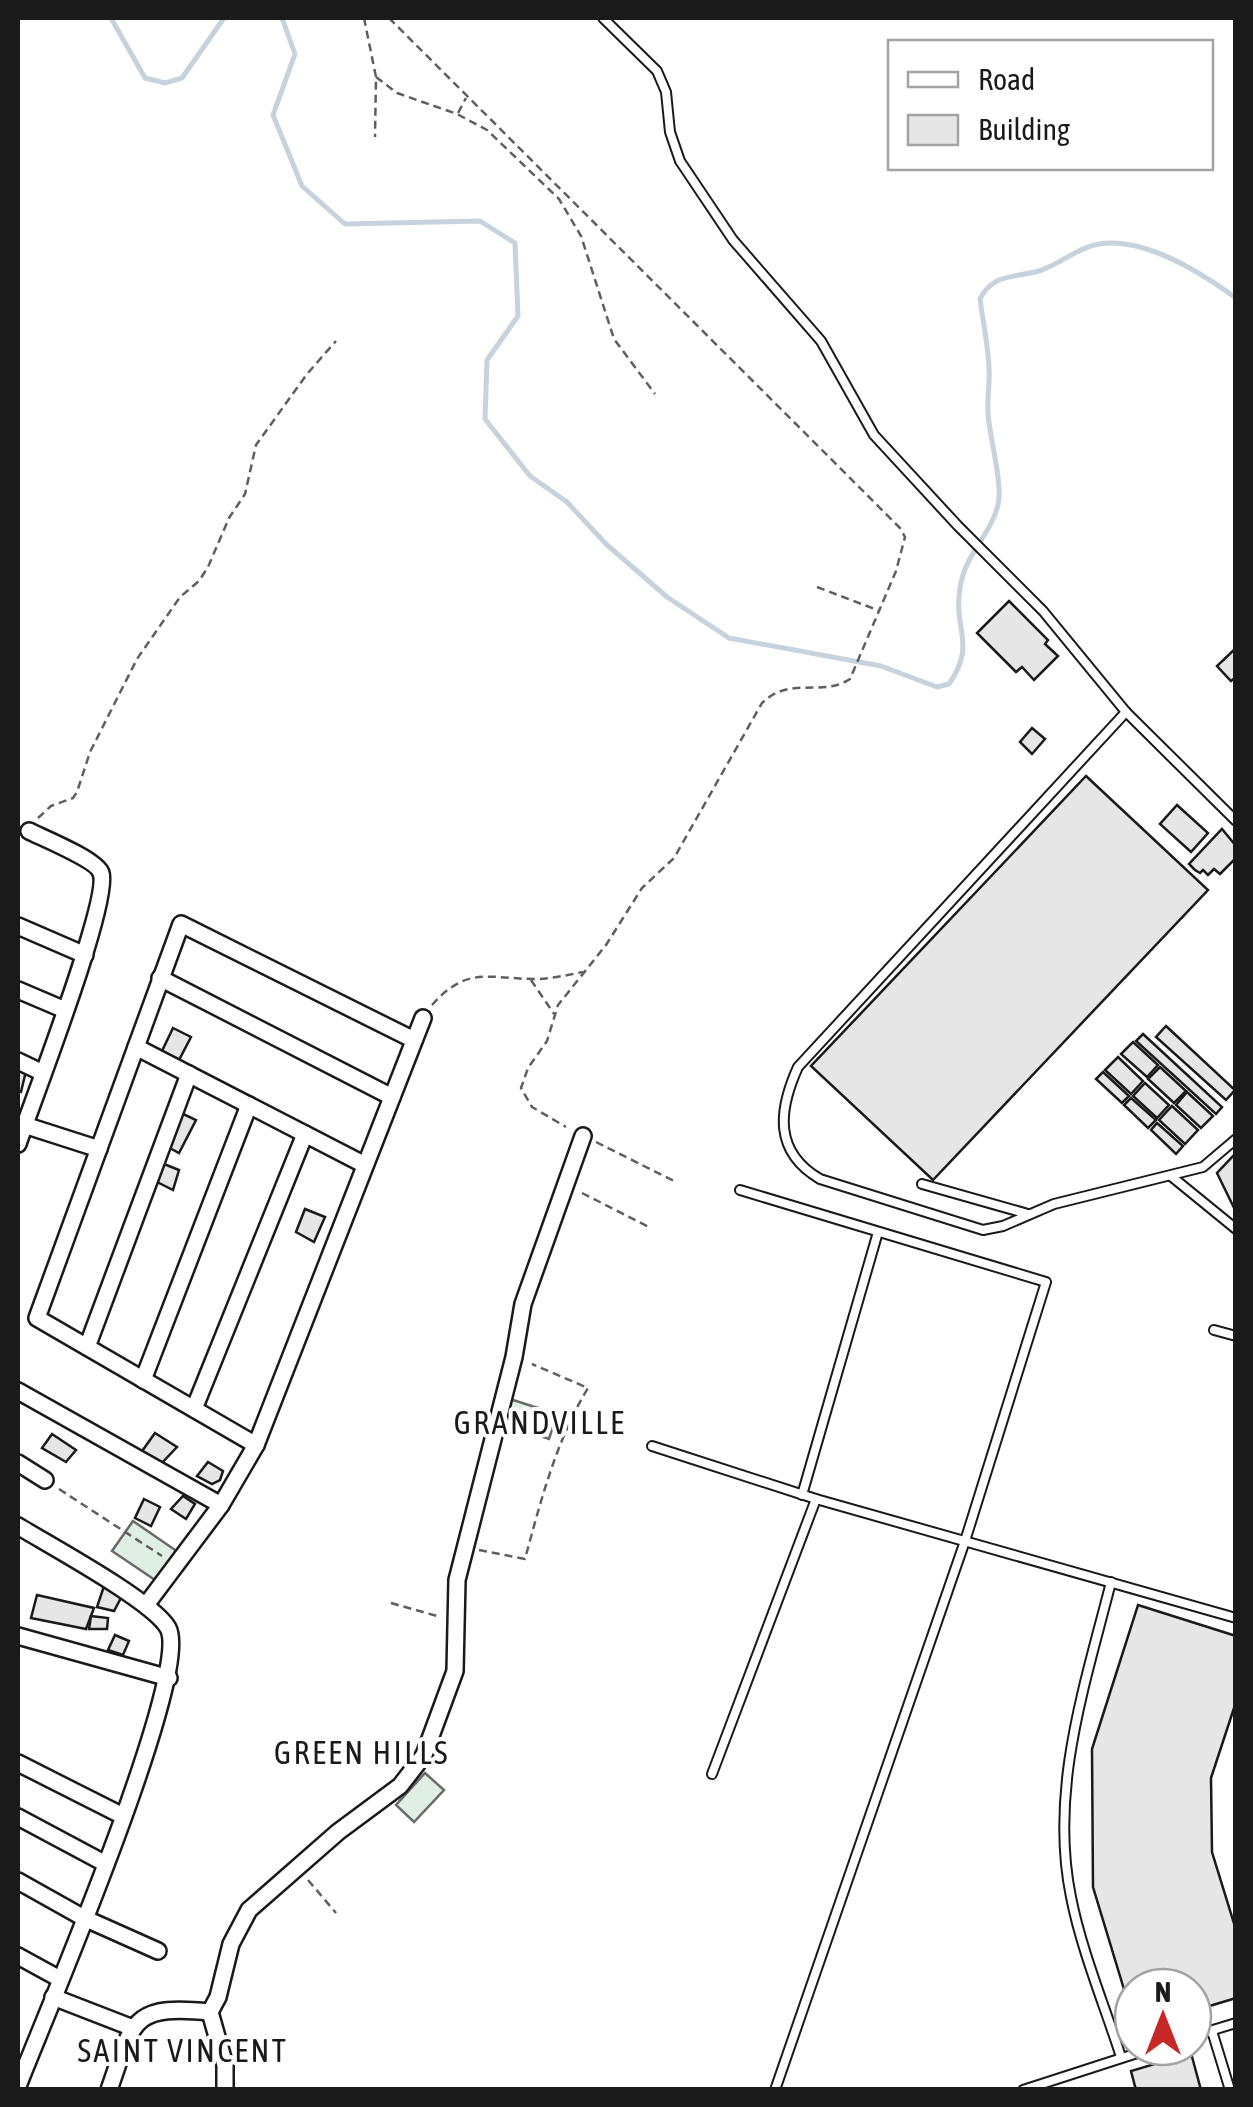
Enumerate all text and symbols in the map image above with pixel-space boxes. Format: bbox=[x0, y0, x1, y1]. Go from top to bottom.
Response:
legend bbox=[888, 40, 1213, 170]
text: Road bbox=[978, 62, 1035, 96]
text: Building bbox=[978, 112, 1070, 146]
district label: GRANDVILLE bbox=[454, 1404, 626, 1441]
district label: GREEN HILLS bbox=[274, 1734, 450, 1771]
north arrow bbox=[1113, 1967, 1213, 2067]
text: N bbox=[1155, 1976, 1171, 2008]
district label: SAINT VINCENT bbox=[78, 2032, 288, 2069]

